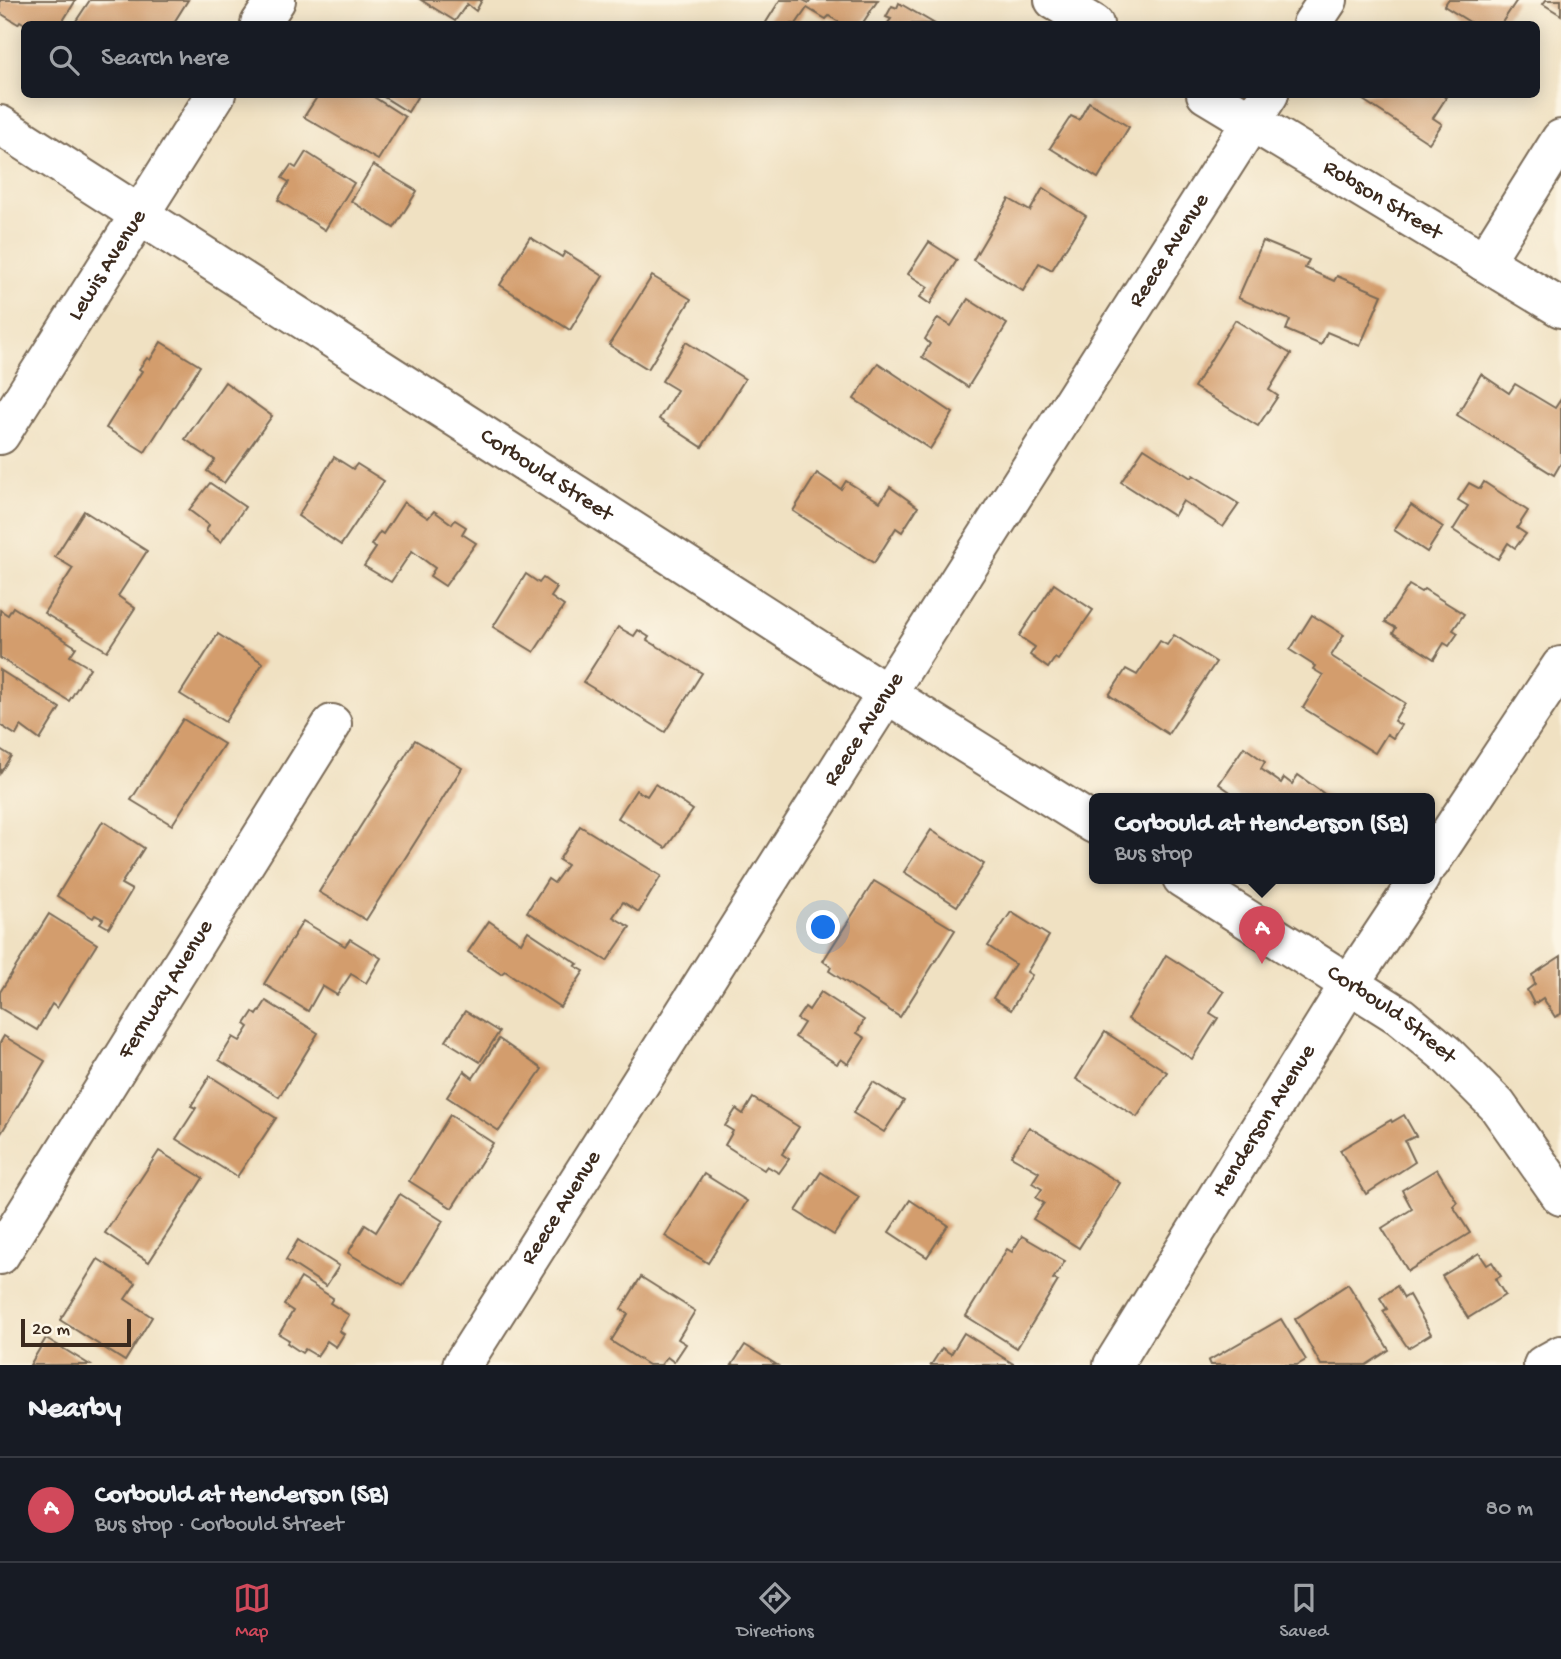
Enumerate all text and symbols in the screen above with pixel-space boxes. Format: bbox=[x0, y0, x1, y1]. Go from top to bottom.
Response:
search box bbox=[21, 21, 1540, 98]
icon: search bbox=[45, 41, 83, 79]
text: Search here bbox=[101, 44, 229, 75]
street label: Robson Street bbox=[1318, 154, 1448, 247]
street label: Reece Avenue bbox=[1123, 187, 1216, 313]
street label: Lewis Avenue bbox=[62, 204, 153, 326]
street label: Corbould Street bbox=[475, 423, 619, 529]
street label: Reece Avenue bbox=[818, 666, 911, 792]
popup bbox=[1089, 793, 1435, 884]
text: Corbould at Henderson (SB) bbox=[1115, 810, 1409, 841]
text: Bus stop bbox=[1115, 841, 1192, 868]
pin: A bbox=[1239, 906, 1285, 964]
your location bbox=[806, 910, 840, 944]
street label: Fernway Avenue bbox=[112, 914, 220, 1065]
street label: Corbould Street bbox=[1321, 959, 1463, 1071]
street label: Henderson Avenue bbox=[1207, 1038, 1323, 1203]
street label: Reece Avenue bbox=[515, 1145, 608, 1270]
scale bar bbox=[21, 1316, 131, 1348]
text: 20 m bbox=[32, 1319, 70, 1342]
text: Nearby bbox=[28, 1393, 121, 1428]
text: Corbould at Henderson (SB) bbox=[95, 1481, 390, 1512]
text: A bbox=[44, 1496, 58, 1523]
text: 80 m bbox=[1486, 1496, 1533, 1523]
text: Bus stop · Corbould Street bbox=[95, 1512, 343, 1539]
tab: Map bbox=[233, 1579, 271, 1644]
tab: Directions bbox=[737, 1579, 814, 1644]
tab: Saved bbox=[1279, 1579, 1328, 1644]

